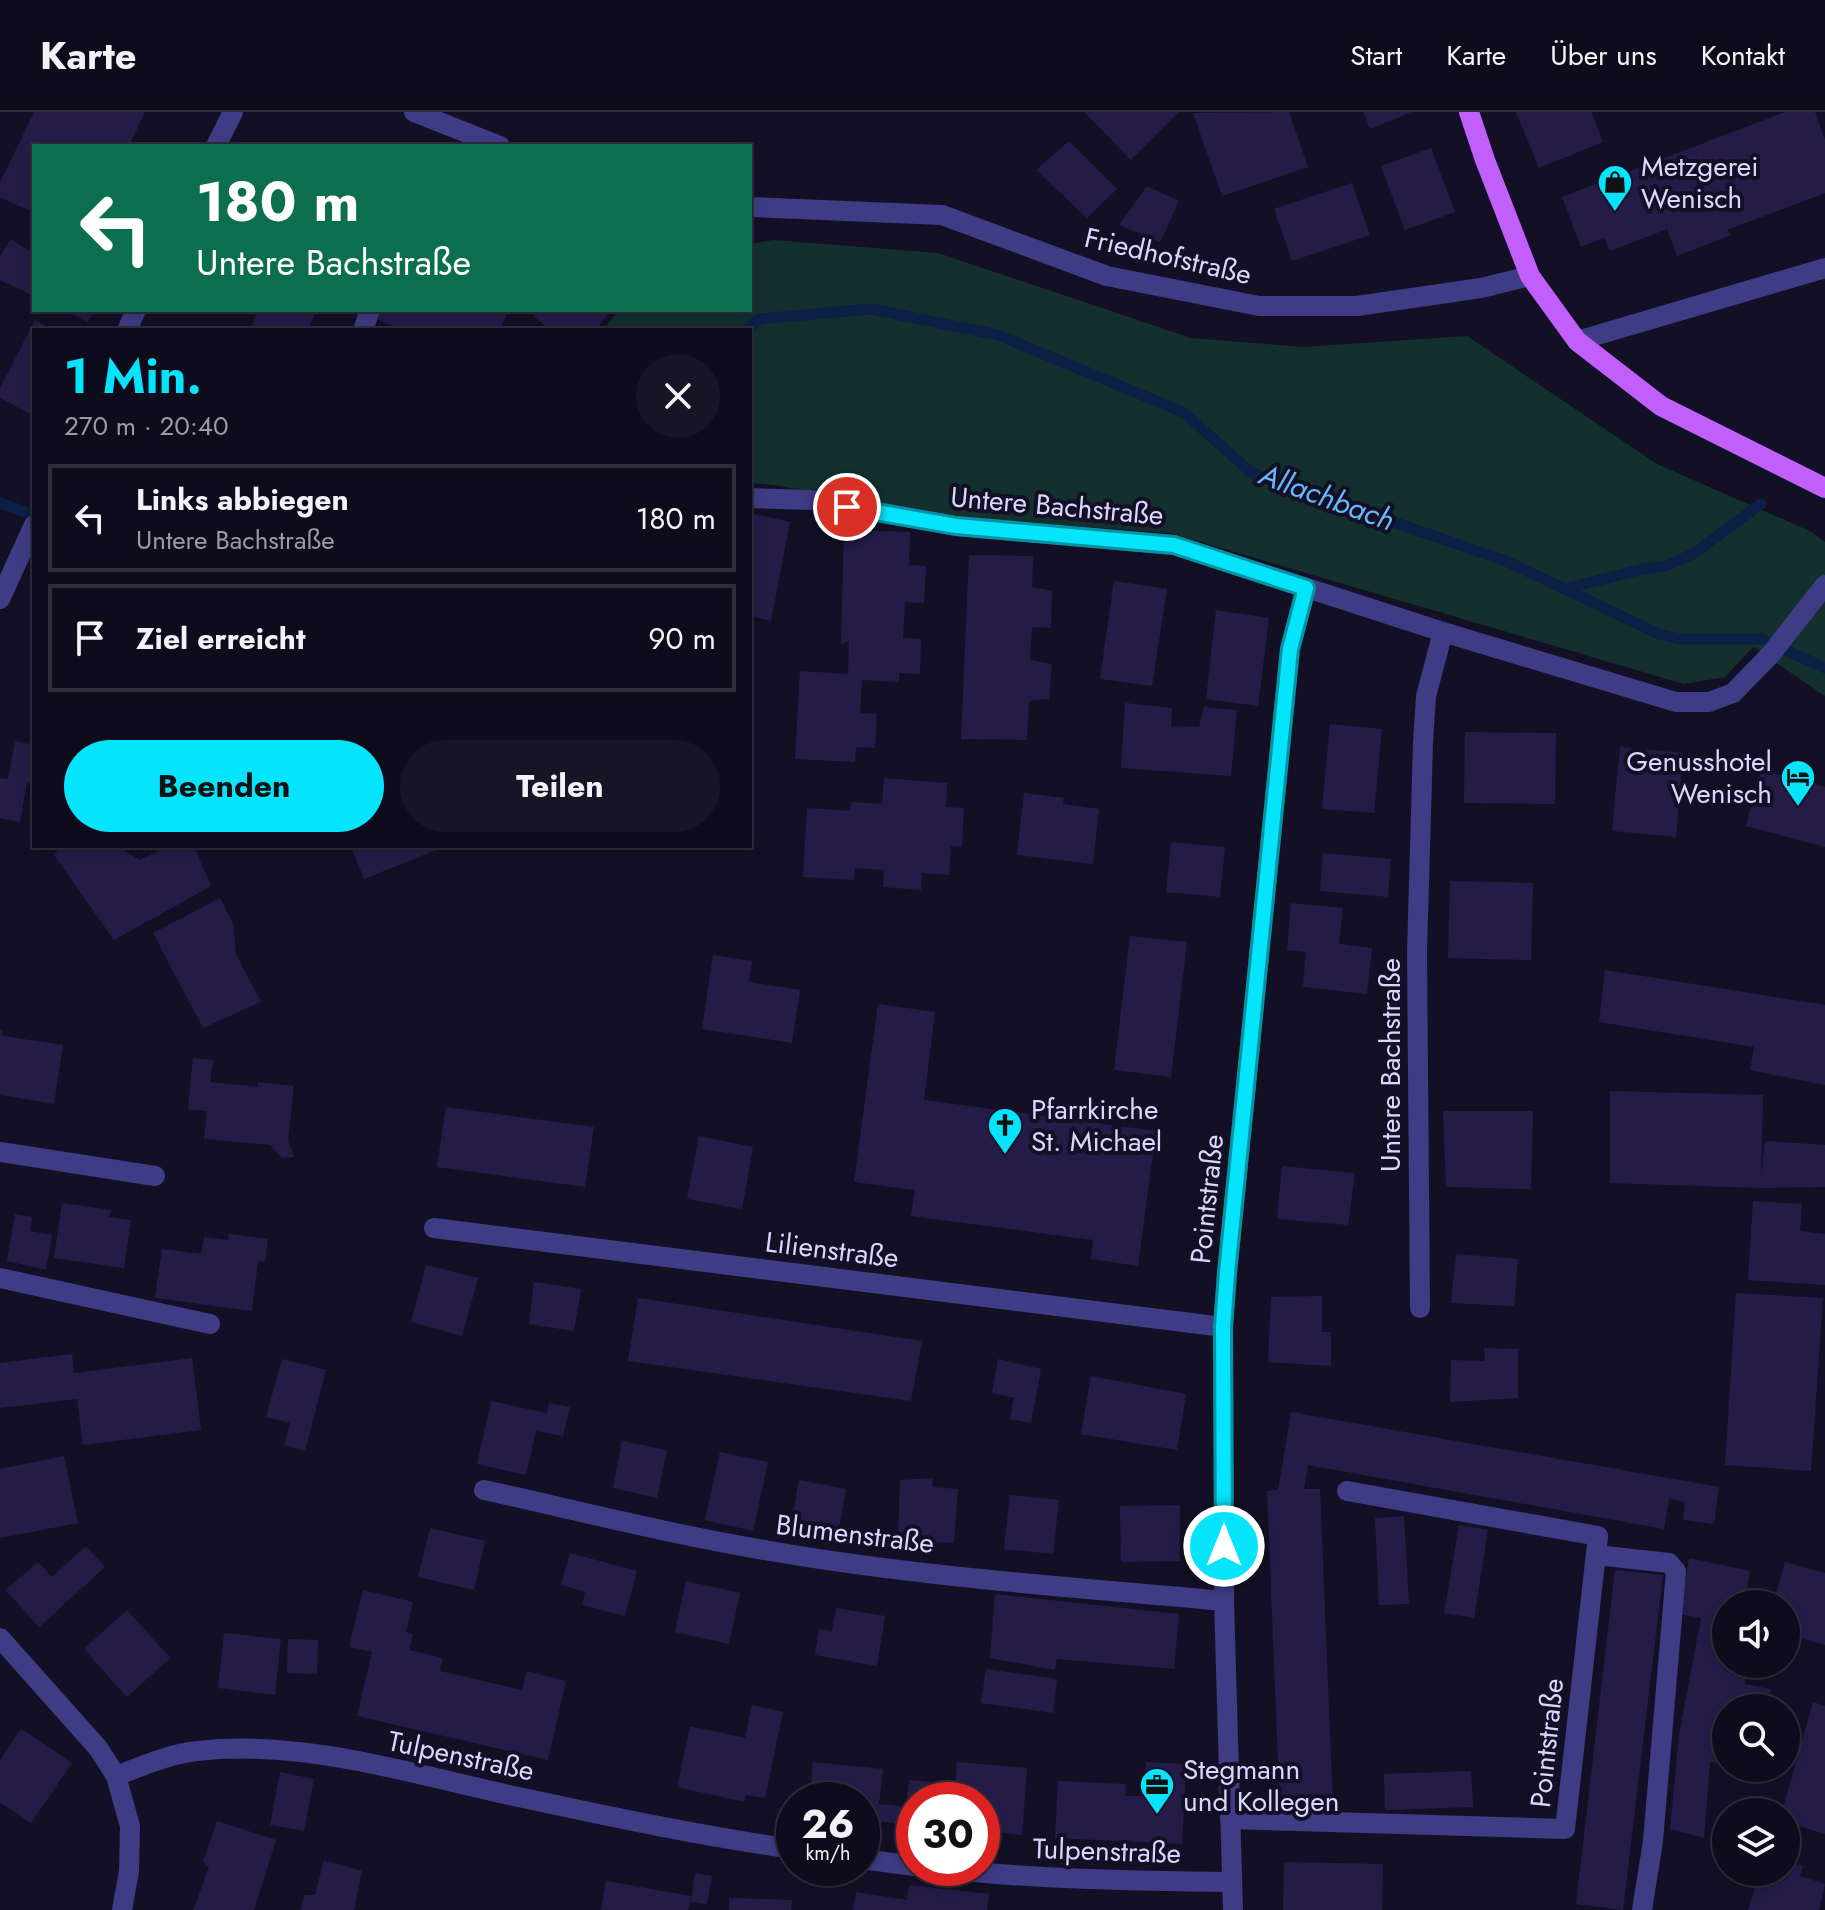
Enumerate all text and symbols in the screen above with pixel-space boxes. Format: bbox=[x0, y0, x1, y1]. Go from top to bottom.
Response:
text: Karte bbox=[40, 28, 137, 83]
text: Start bbox=[1350, 35, 1402, 76]
text: Karte bbox=[1446, 35, 1506, 76]
text: Über uns bbox=[1550, 35, 1657, 76]
text: Kontakt bbox=[1701, 35, 1785, 76]
place label: Metzgerei Wenisch bbox=[1641, 146, 1759, 219]
text: 180 m bbox=[196, 161, 359, 242]
shop icon: Metzgerei Wenisch bbox=[1596, 163, 1634, 213]
icon: left bbox=[64, 176, 168, 280]
street label: Friedhofstraße bbox=[1081, 217, 1255, 295]
text: Untere Bachstraße bbox=[196, 236, 471, 288]
text: 1 Min. bbox=[64, 342, 202, 411]
button: close bbox=[636, 354, 720, 438]
text: 270 m · 20:40 bbox=[64, 407, 228, 445]
water label: Allachbach bbox=[1253, 452, 1400, 541]
pin bbox=[813, 473, 881, 541]
street label: Untere Bachstraße bbox=[949, 476, 1165, 536]
text: Links abbiegen bbox=[136, 478, 349, 521]
icon: arrive bbox=[825, 485, 869, 529]
icon: left bbox=[68, 496, 112, 540]
text: 180 m bbox=[636, 497, 716, 540]
text: Untere Bachstraße bbox=[136, 521, 335, 559]
icon: arrive bbox=[68, 616, 112, 660]
text: Ziel erreicht bbox=[136, 617, 305, 660]
text: 90 m bbox=[648, 617, 716, 660]
button: Beenden bbox=[64, 740, 384, 832]
button: Teilen bbox=[400, 740, 720, 832]
place label: Genusshotel Wenisch bbox=[1626, 741, 1772, 814]
hotel icon: Genusshotel Wenisch bbox=[1779, 758, 1817, 808]
street label: Untere Bachstraße bbox=[1370, 958, 1411, 1172]
place label: Pfarrkirche St. Michael bbox=[1031, 1089, 1162, 1162]
church icon: Pfarrkirche St. Michael bbox=[986, 1106, 1024, 1156]
street label: Pointstraße bbox=[1180, 1132, 1234, 1266]
street label: Lilienstraße bbox=[763, 1221, 901, 1279]
street label: Blumenstraße bbox=[774, 1504, 936, 1564]
position arrow bbox=[1182, 1504, 1266, 1588]
map controls bbox=[1712, 1590, 1800, 1886]
button: sound bbox=[1712, 1590, 1800, 1678]
street label: Pointstraße bbox=[1520, 1676, 1574, 1810]
button: search bbox=[1712, 1694, 1800, 1782]
street label: Tulpenstraße bbox=[384, 1721, 538, 1791]
place label: Stegmann und Kollegen bbox=[1183, 1749, 1339, 1822]
office icon: Stegmann und Kollegen bbox=[1138, 1766, 1176, 1816]
speed limit sign: 30 bbox=[896, 1782, 1000, 1886]
text: 26 bbox=[802, 1795, 855, 1853]
button: layers bbox=[1712, 1798, 1800, 1886]
street label: Tulpenstraße bbox=[1032, 1828, 1182, 1874]
text: km/h bbox=[805, 1839, 851, 1868]

